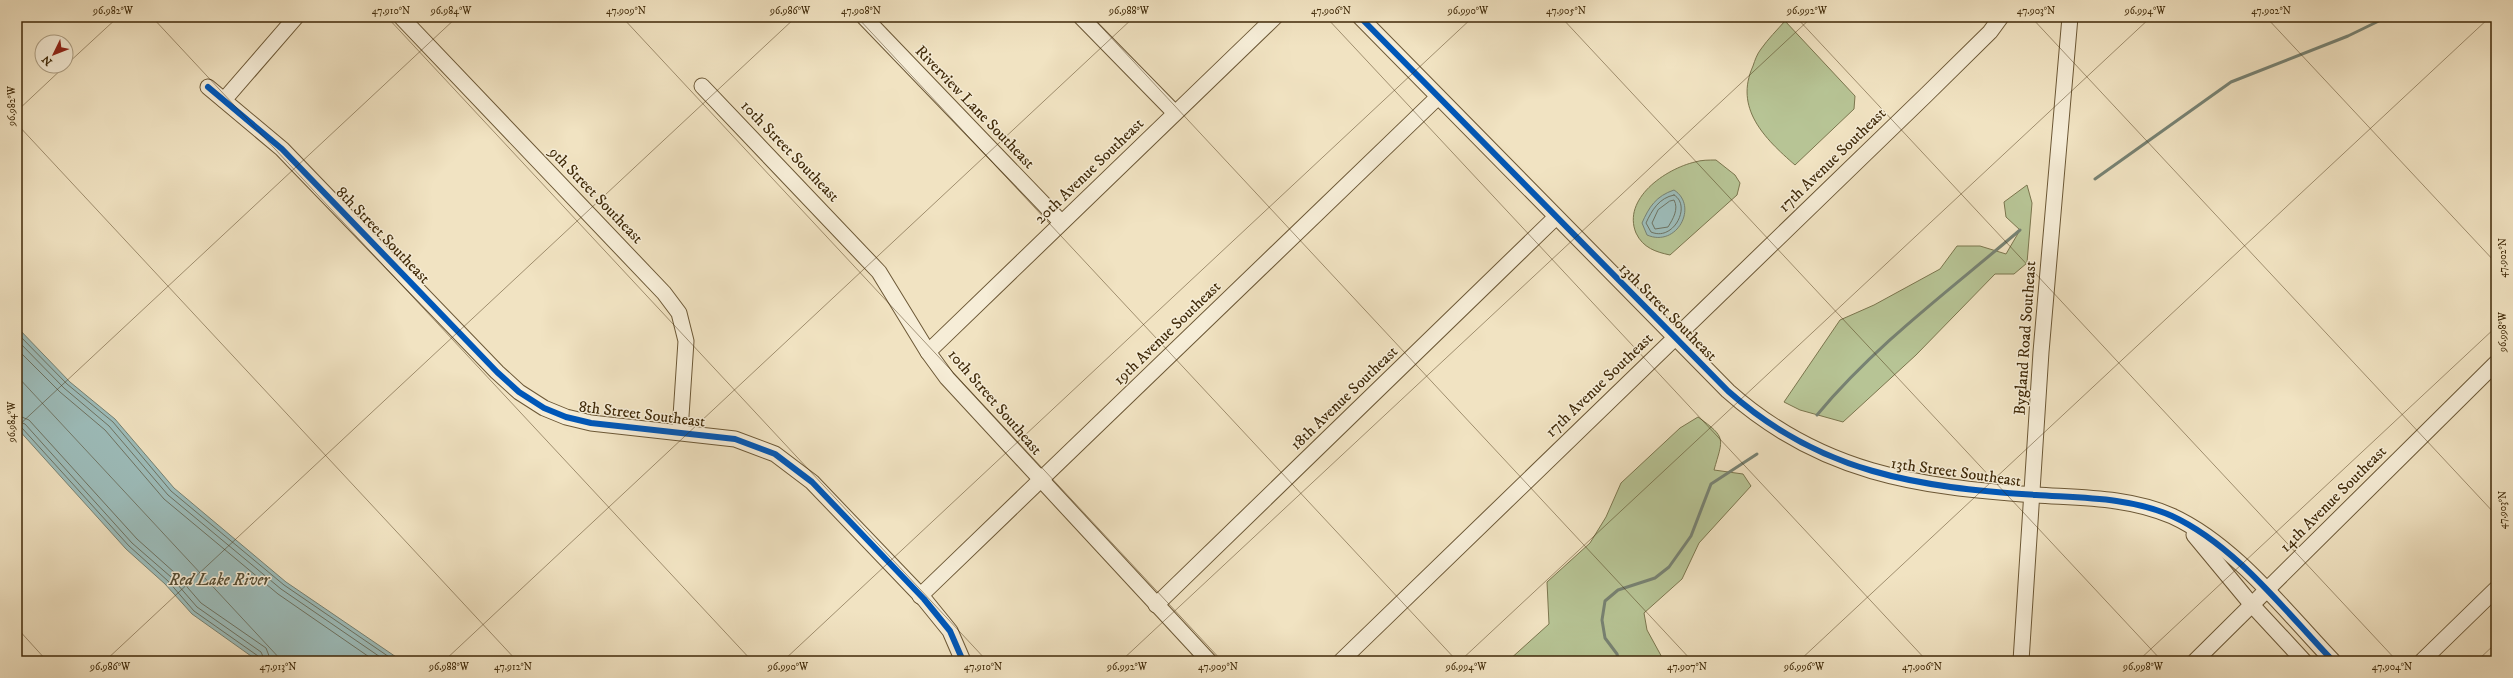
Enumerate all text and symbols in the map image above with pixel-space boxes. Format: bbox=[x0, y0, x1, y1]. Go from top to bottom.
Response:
text: 96.982°W bbox=[92, 5, 134, 17]
text: 47.910°N bbox=[372, 5, 410, 17]
text: 96.984°W bbox=[430, 5, 472, 17]
text: 47.909°N bbox=[606, 5, 646, 17]
text: 96.986°W bbox=[769, 5, 811, 17]
text: 47.908°N bbox=[841, 5, 881, 17]
text: 96.988°W bbox=[1108, 5, 1150, 17]
text: 47.906°N bbox=[1311, 5, 1351, 17]
text: 96.990°W bbox=[1447, 5, 1489, 17]
text: 47.905°N bbox=[1546, 5, 1586, 17]
text: 96.992°W bbox=[1786, 5, 1828, 17]
text: 47.903°N bbox=[2017, 5, 2055, 17]
text: 96.994°W bbox=[2124, 5, 2166, 17]
text: 47.902°N bbox=[2251, 5, 2291, 17]
north arrow bbox=[34, 34, 74, 74]
street label: Riverview Lane Southeast bbox=[911, 41, 1039, 173]
text: N bbox=[39, 52, 56, 68]
text: 96.982°W bbox=[6, 85, 18, 127]
street label: 10th Street Southeast bbox=[736, 96, 844, 206]
street label: 17th Avenue Southeast bbox=[1774, 103, 1890, 217]
street label: 20th Avenue Southeast bbox=[1030, 114, 1148, 228]
street label: 9th Street Southeast bbox=[544, 141, 647, 248]
street label: 8th Street Southeast bbox=[332, 182, 434, 288]
text: 47.902°N bbox=[2497, 238, 2509, 278]
street label: 13th Street Southeast bbox=[1615, 259, 1721, 365]
street label: Bygland Road Southeast bbox=[2010, 260, 2040, 416]
street label: 19th Avenue Southeast bbox=[1109, 277, 1225, 389]
text: 96.998°W bbox=[2497, 311, 2509, 353]
street label: 17th Avenue Southeast bbox=[1541, 328, 1657, 442]
street label: 18th Avenue Southeast bbox=[1286, 342, 1402, 454]
street label: 10th Street Southeast bbox=[944, 345, 1046, 459]
street label: 8th Street Southeast bbox=[578, 396, 706, 432]
text: 96.984°W bbox=[6, 401, 18, 443]
street label: 14th Avenue Southeast bbox=[2275, 441, 2391, 557]
street label: 13th Street Southeast bbox=[1890, 453, 2022, 491]
text: 47.903°N bbox=[2497, 491, 2509, 529]
water label: Red Lake River bbox=[168, 569, 271, 591]
text: 96.986°W bbox=[89, 661, 131, 673]
text: 47.913°N bbox=[260, 661, 296, 673]
text: 96.988°W bbox=[428, 661, 470, 673]
text: 47.912°N bbox=[494, 661, 532, 673]
text: 96.990°W bbox=[767, 661, 809, 673]
text: 47.910°N bbox=[964, 661, 1002, 673]
text: 96.992°W bbox=[1106, 661, 1148, 673]
text: 47.909°N bbox=[1198, 661, 1238, 673]
text: 96.994°W bbox=[1445, 661, 1487, 673]
text: 47.907°N bbox=[1667, 661, 1707, 673]
text: 96.996°W bbox=[1783, 661, 1825, 673]
text: 47.906°N bbox=[1902, 661, 1942, 673]
text: 96.998°W bbox=[2122, 661, 2164, 673]
text: 47.904°N bbox=[2372, 661, 2412, 673]

